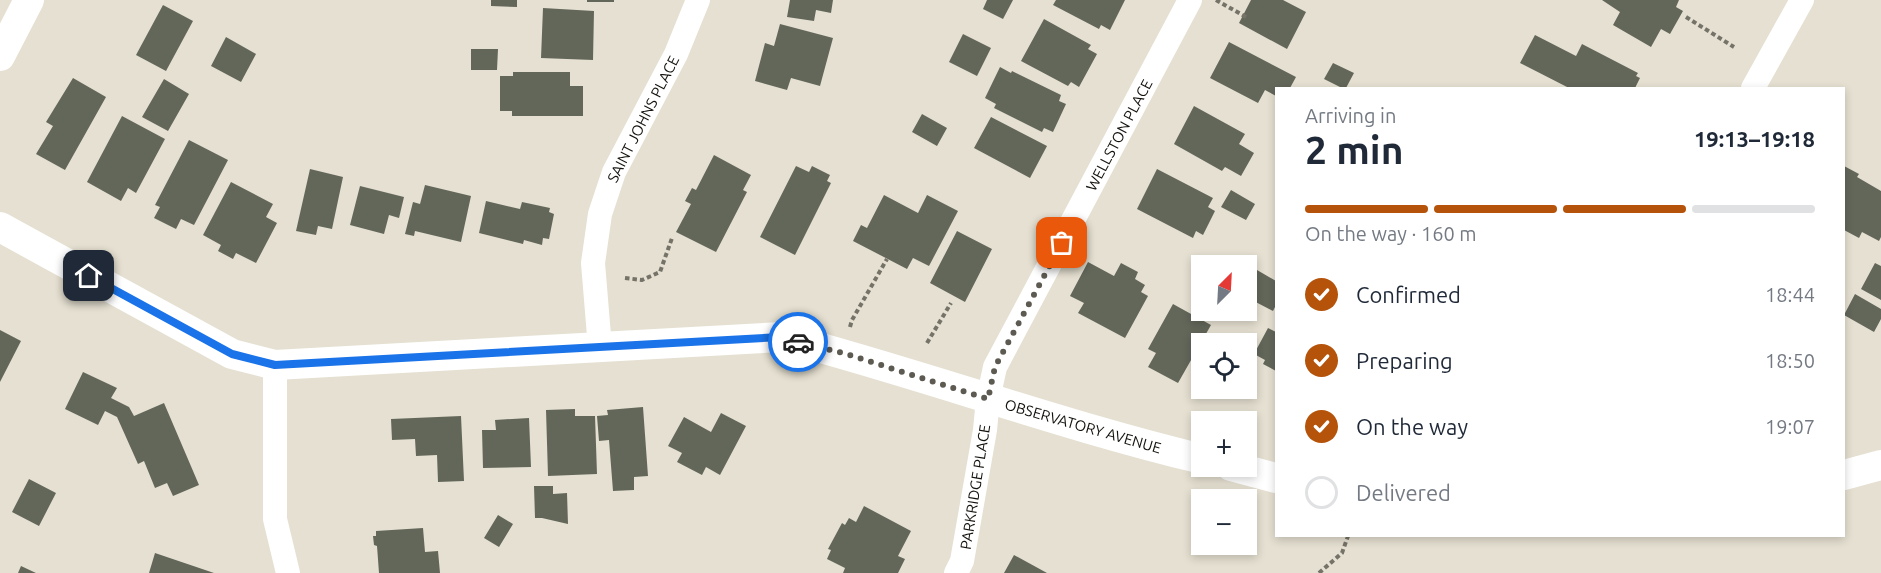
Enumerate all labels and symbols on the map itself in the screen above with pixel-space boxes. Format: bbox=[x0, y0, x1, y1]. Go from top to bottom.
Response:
street label: SAINT JOHNS PLACE bbox=[604, 53, 682, 185]
street label: WELLSTON PLACE bbox=[1082, 76, 1156, 194]
pin bbox=[1036, 217, 1087, 268]
pin bbox=[63, 250, 114, 301]
north arrow bbox=[1191, 255, 1257, 321]
courier bbox=[768, 312, 828, 372]
street label: OBSERVATORY AVENUE bbox=[1003, 396, 1163, 456]
street label: PARKRIDGE PLACE bbox=[957, 423, 993, 551]

